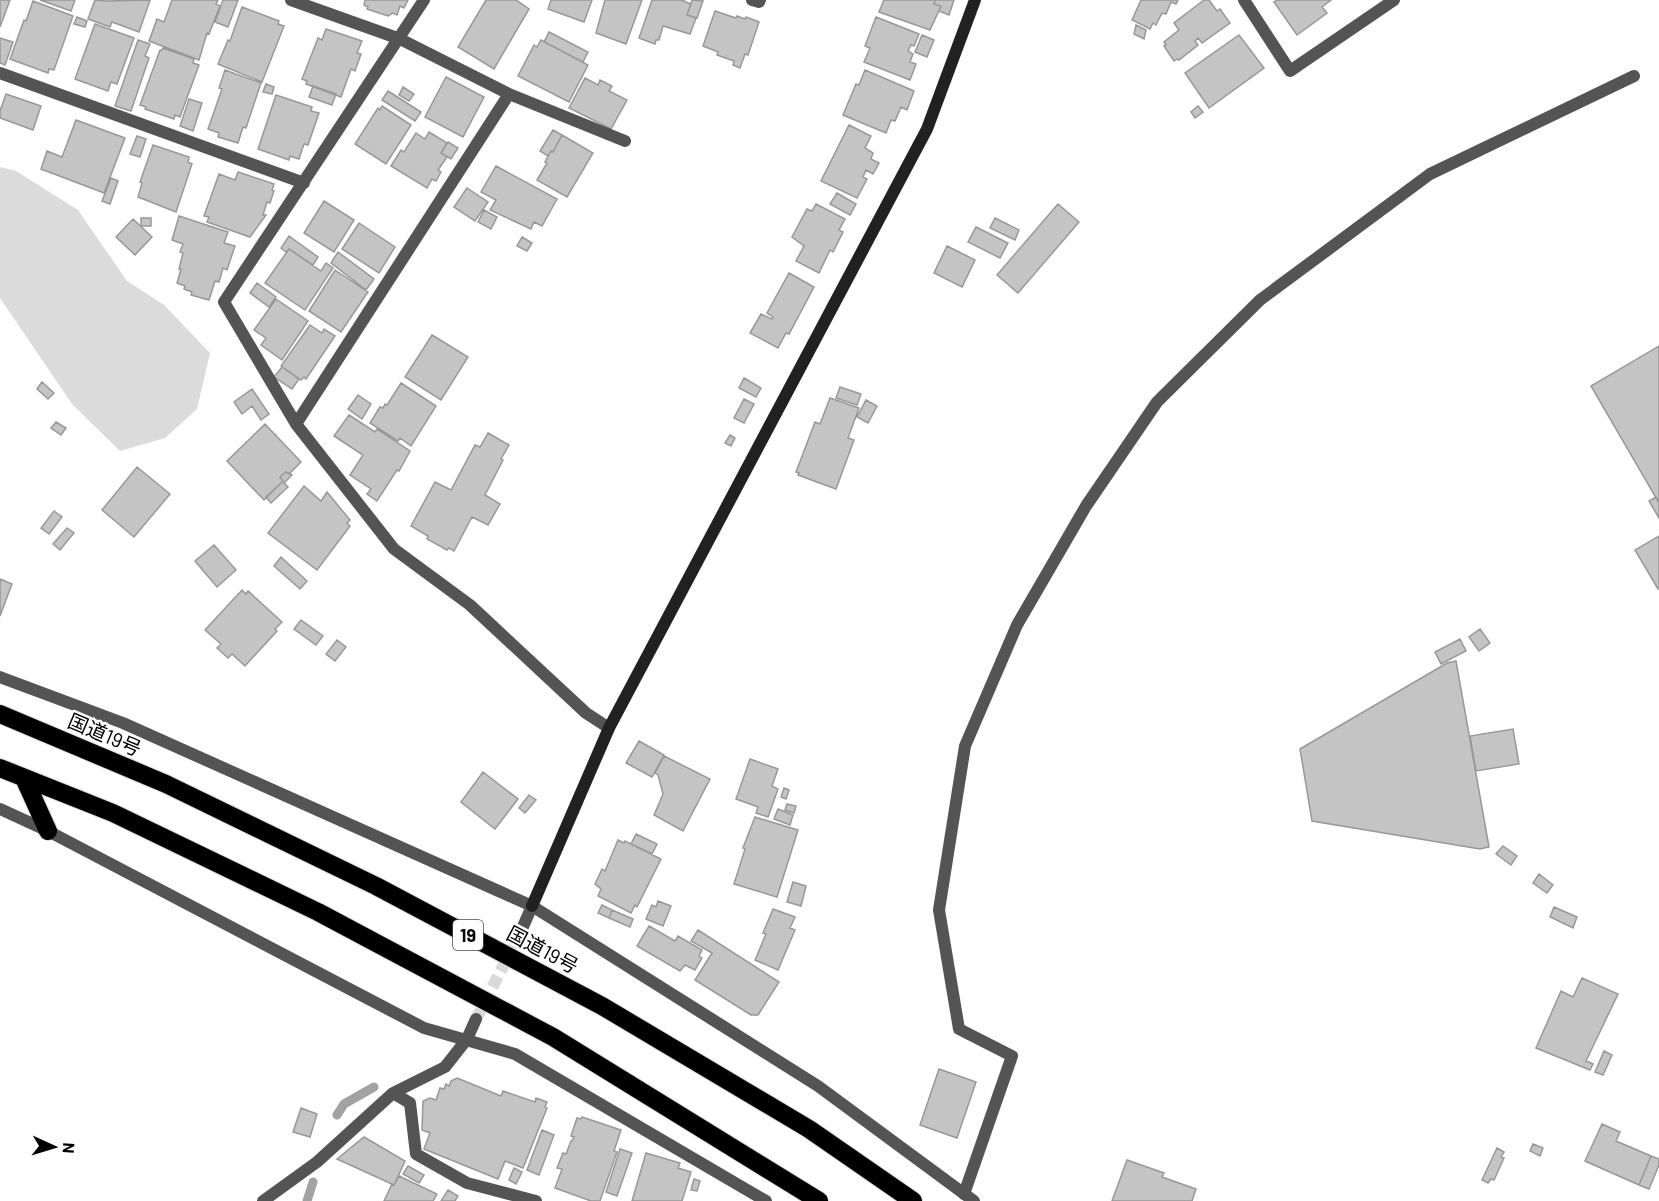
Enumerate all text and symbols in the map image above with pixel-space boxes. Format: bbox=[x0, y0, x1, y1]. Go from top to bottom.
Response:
street label: 国道19号 bbox=[65, 708, 145, 760]
road number: 19 bbox=[453, 920, 483, 950]
street label: 国道19号 bbox=[503, 920, 583, 978]
north arrow bbox=[24, 1117, 84, 1177]
text: N bbox=[60, 1142, 79, 1154]

